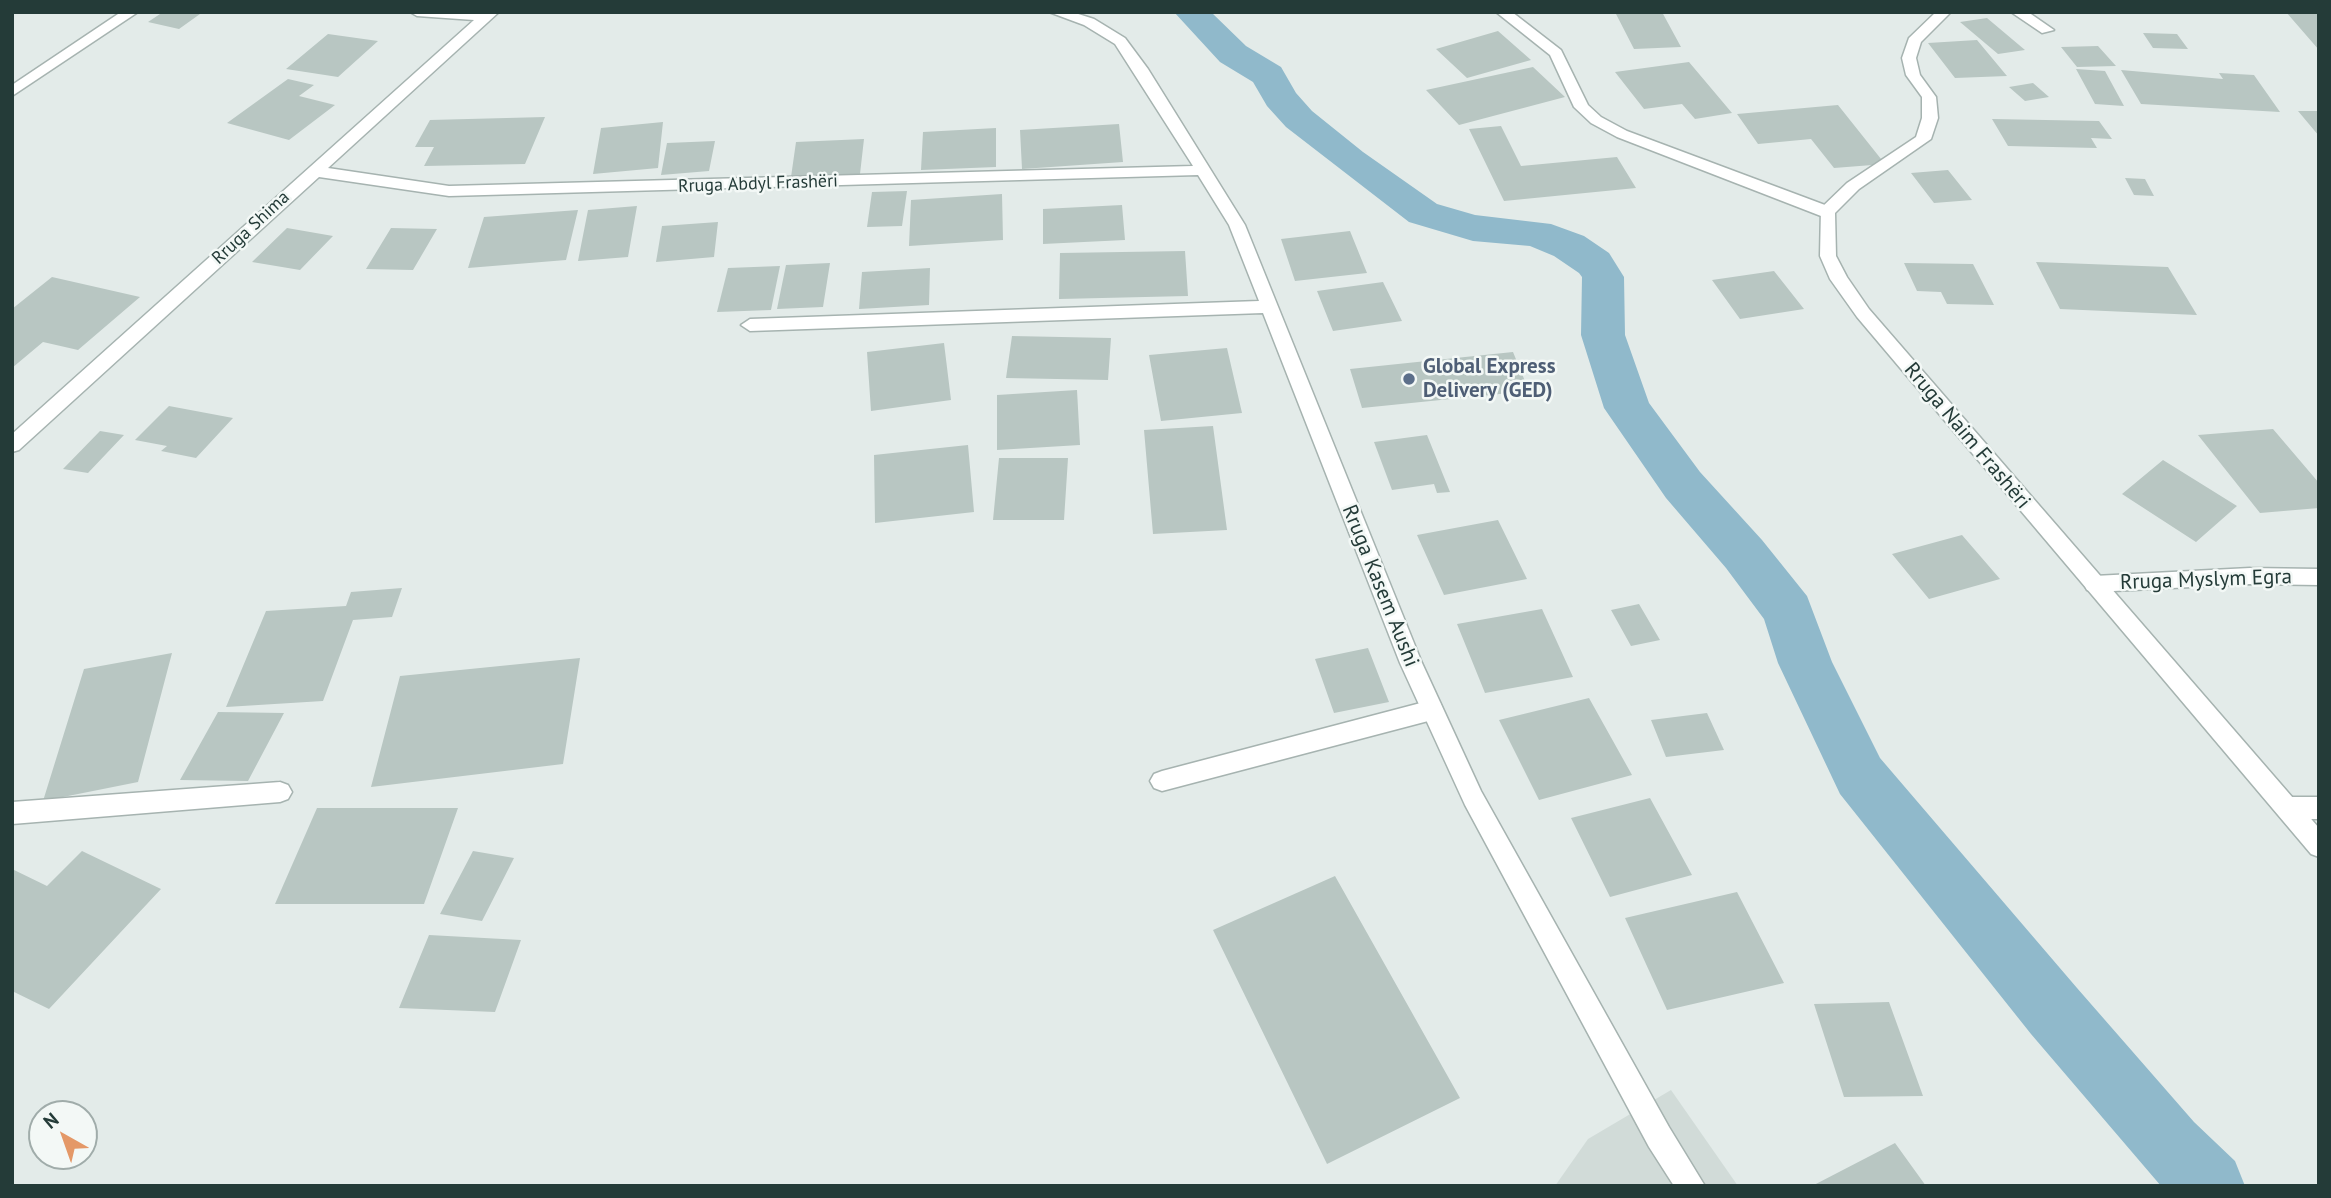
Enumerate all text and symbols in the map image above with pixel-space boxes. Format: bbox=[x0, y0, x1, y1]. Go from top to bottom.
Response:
street label: Rruga Abdyl Frashëri bbox=[678, 170, 838, 198]
street label: Rruga Shima bbox=[208, 187, 294, 269]
place label: Global Express Delivery (GED) bbox=[1423, 354, 1555, 404]
street label: Rruga Naim Frashëri bbox=[1899, 358, 2035, 514]
marker: Global Express Delivery (GED) bbox=[1401, 371, 1417, 387]
street label: Rruga Kasem Aushi bbox=[1336, 501, 1424, 671]
street label: Rruga Myslym Egra bbox=[2120, 564, 2292, 596]
north arrow bbox=[28, 1100, 98, 1170]
text: N bbox=[38, 1107, 63, 1134]

